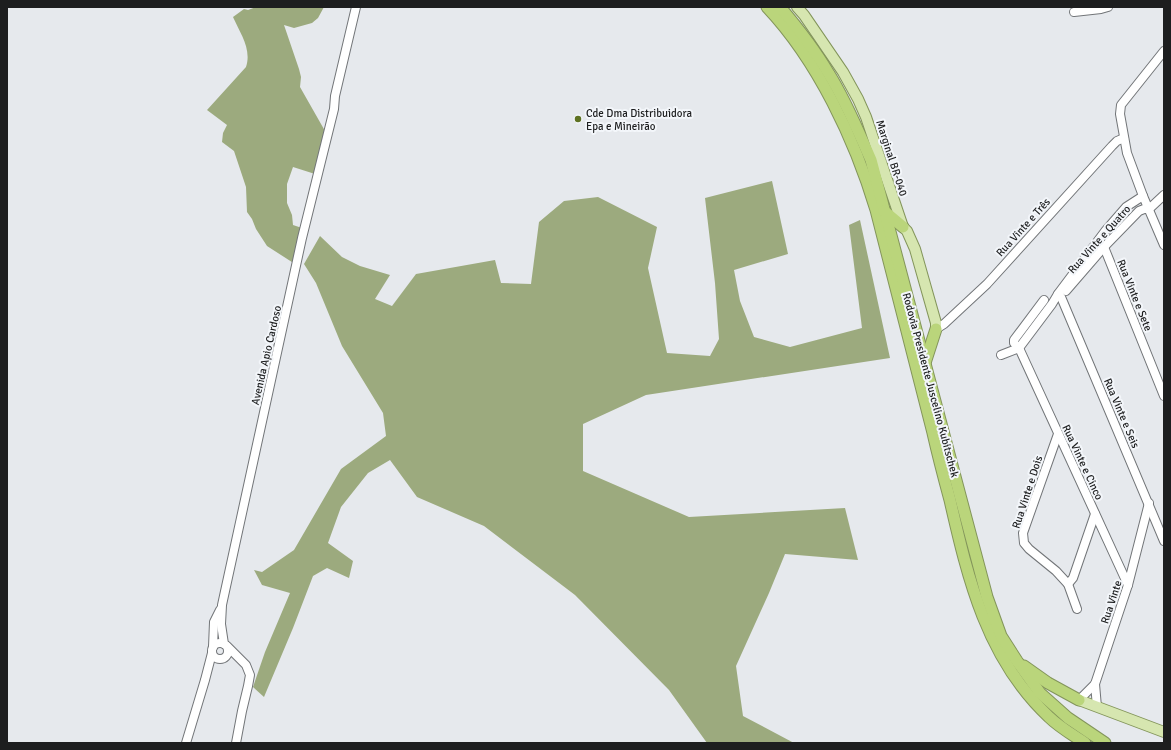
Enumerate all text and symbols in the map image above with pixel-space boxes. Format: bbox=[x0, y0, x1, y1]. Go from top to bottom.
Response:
place label: Cde Dma Distribuidora Epa e Mineirão bbox=[586, 107, 692, 133]
marker: Cde Dma Distribuidora Epa e Mineirão bbox=[573, 114, 583, 124]
street label: Marginal BR-040 bbox=[873, 119, 910, 198]
street label: Rua Vinte e Três bbox=[994, 195, 1053, 259]
street label: Rua Vinte e Quatro bbox=[1065, 202, 1134, 276]
street label: Rua Vinte e Sete bbox=[1114, 257, 1155, 333]
street label: Rodovia Presidente Juscelino Kubitschek bbox=[900, 292, 962, 479]
street label: Avenida Apio Cardoso bbox=[249, 304, 284, 406]
street label: Rua Vinte e Seis bbox=[1101, 376, 1142, 450]
street label: Rua Vinte e Cinco bbox=[1059, 422, 1106, 502]
street label: Rua Vinte e Dois bbox=[1010, 454, 1045, 530]
street label: Rua Vinte bbox=[1098, 579, 1125, 626]

